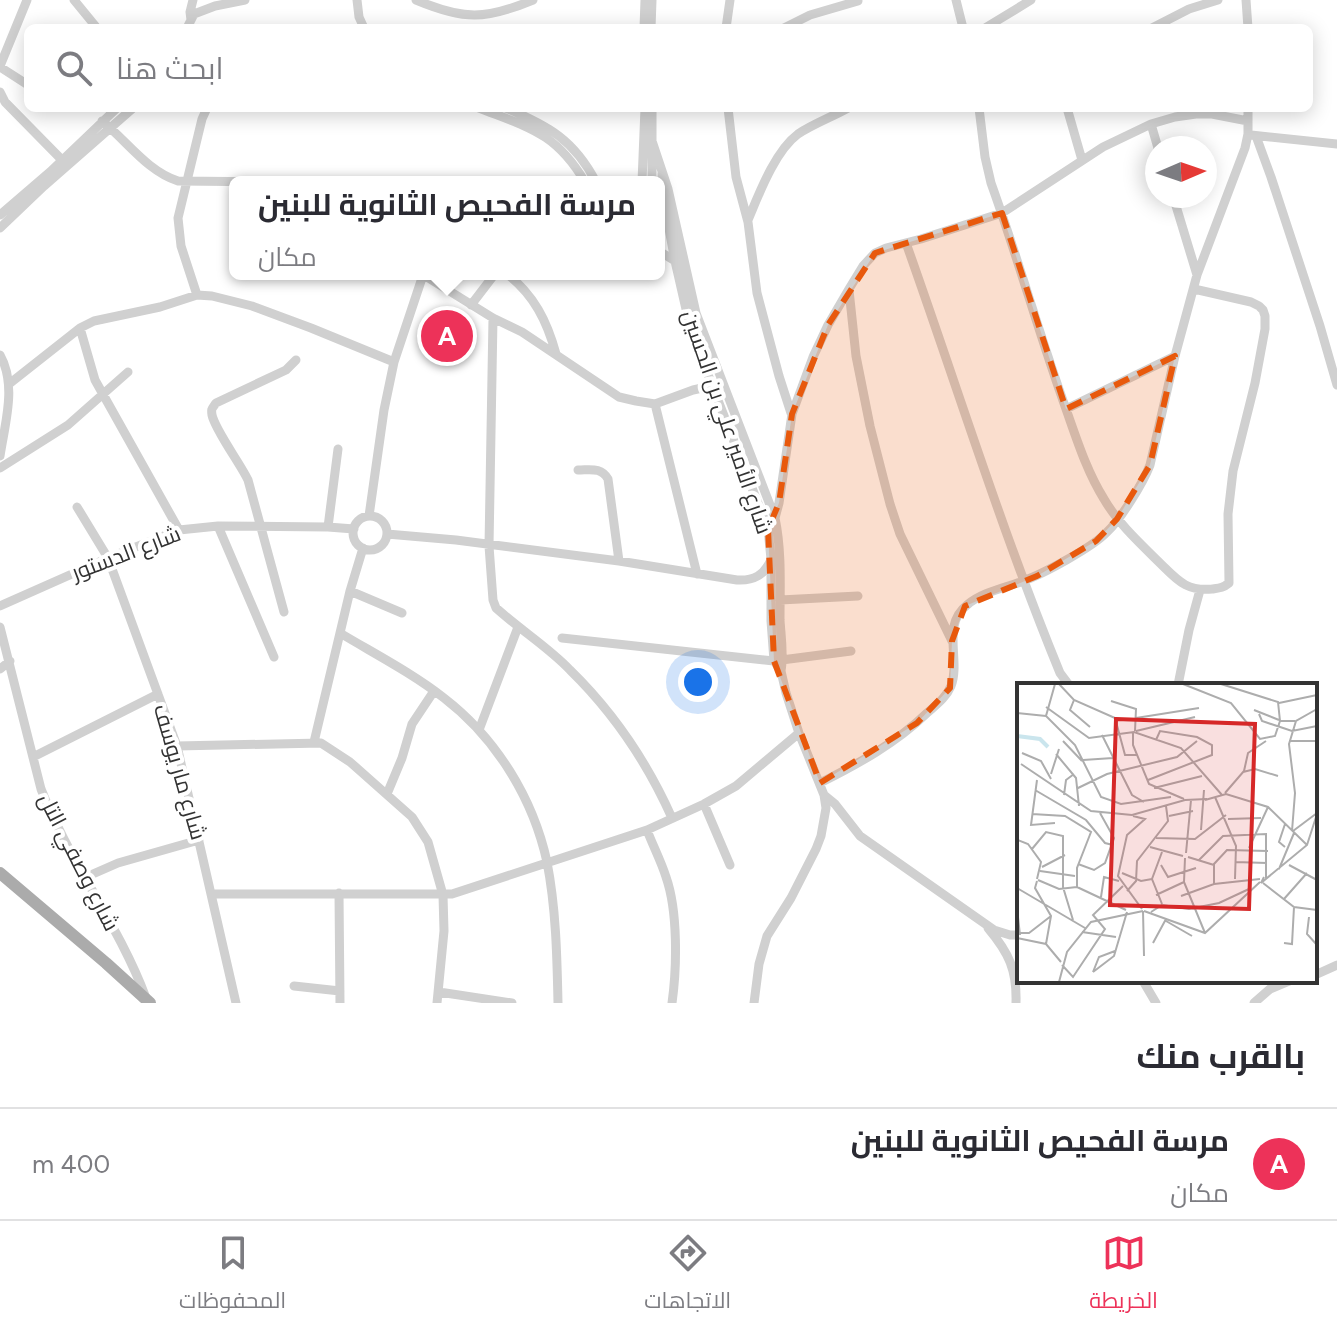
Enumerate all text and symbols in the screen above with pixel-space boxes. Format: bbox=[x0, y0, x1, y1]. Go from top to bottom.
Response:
search box bbox=[24, 24, 1313, 112]
icon: search bbox=[52, 46, 96, 90]
text: ابحث هنا bbox=[116, 50, 224, 87]
north arrow bbox=[1145, 136, 1217, 208]
popup bbox=[229, 176, 665, 280]
text: مرسة الفحيص الثانوية للبنين bbox=[258, 186, 636, 223]
text: مكان bbox=[258, 241, 317, 273]
pin: A bbox=[421, 306, 473, 366]
street label: شارع الأمير علي بن الحسين bbox=[673, 306, 778, 538]
street label: شارع الدستور bbox=[66, 520, 185, 588]
your location bbox=[678, 662, 718, 702]
inset map bbox=[1017, 683, 1317, 983]
street label: شارع مار يوسف bbox=[147, 701, 212, 843]
street label: شارع وصفي التل bbox=[30, 789, 125, 937]
text: بالقرب منك bbox=[1137, 1036, 1305, 1077]
text: مرسة الفحيص الثانوية للبنين bbox=[851, 1122, 1229, 1159]
text: 400 m bbox=[32, 1148, 110, 1180]
text: A bbox=[1270, 1148, 1288, 1180]
text: مكان bbox=[1170, 1177, 1229, 1209]
tab: المحفوظات bbox=[179, 1231, 286, 1321]
tab: الاتجاهات bbox=[644, 1231, 731, 1321]
tab: الخريطة bbox=[1089, 1231, 1158, 1321]

